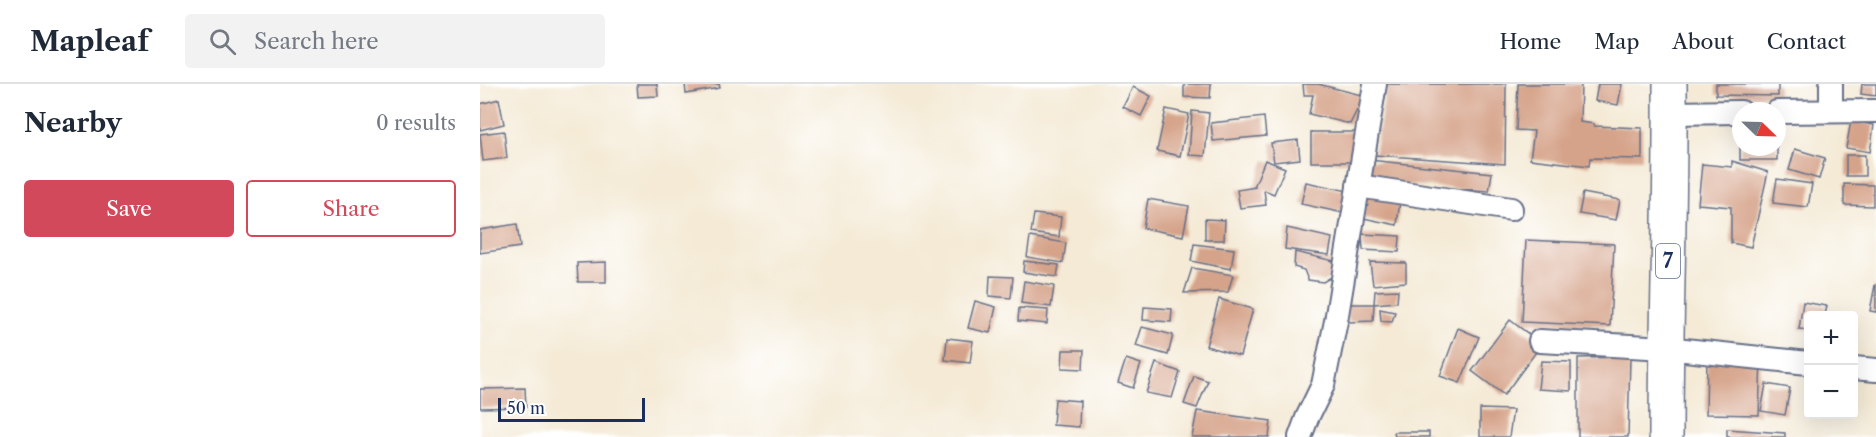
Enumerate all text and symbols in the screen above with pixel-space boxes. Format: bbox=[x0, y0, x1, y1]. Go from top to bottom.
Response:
search box bbox=[185, 14, 605, 68]
text: Mapleaf bbox=[30, 24, 149, 58]
icon: search bbox=[206, 25, 239, 58]
text: Search here bbox=[254, 28, 379, 55]
text: Home bbox=[1500, 29, 1561, 54]
text: Map bbox=[1594, 29, 1639, 54]
text: About bbox=[1672, 29, 1734, 54]
text: Contact bbox=[1767, 29, 1846, 54]
north arrow bbox=[1732, 102, 1786, 156]
text: Nearby bbox=[24, 107, 122, 139]
text: 0 results bbox=[376, 111, 456, 135]
button: Save bbox=[24, 180, 234, 237]
button: Share bbox=[246, 180, 456, 237]
road number: 7 bbox=[1656, 244, 1680, 278]
map controls bbox=[1804, 311, 1858, 419]
button: + bbox=[1804, 311, 1858, 365]
button: − bbox=[1804, 365, 1858, 419]
scale bar bbox=[498, 395, 645, 422]
text: 50 m bbox=[507, 398, 545, 418]

